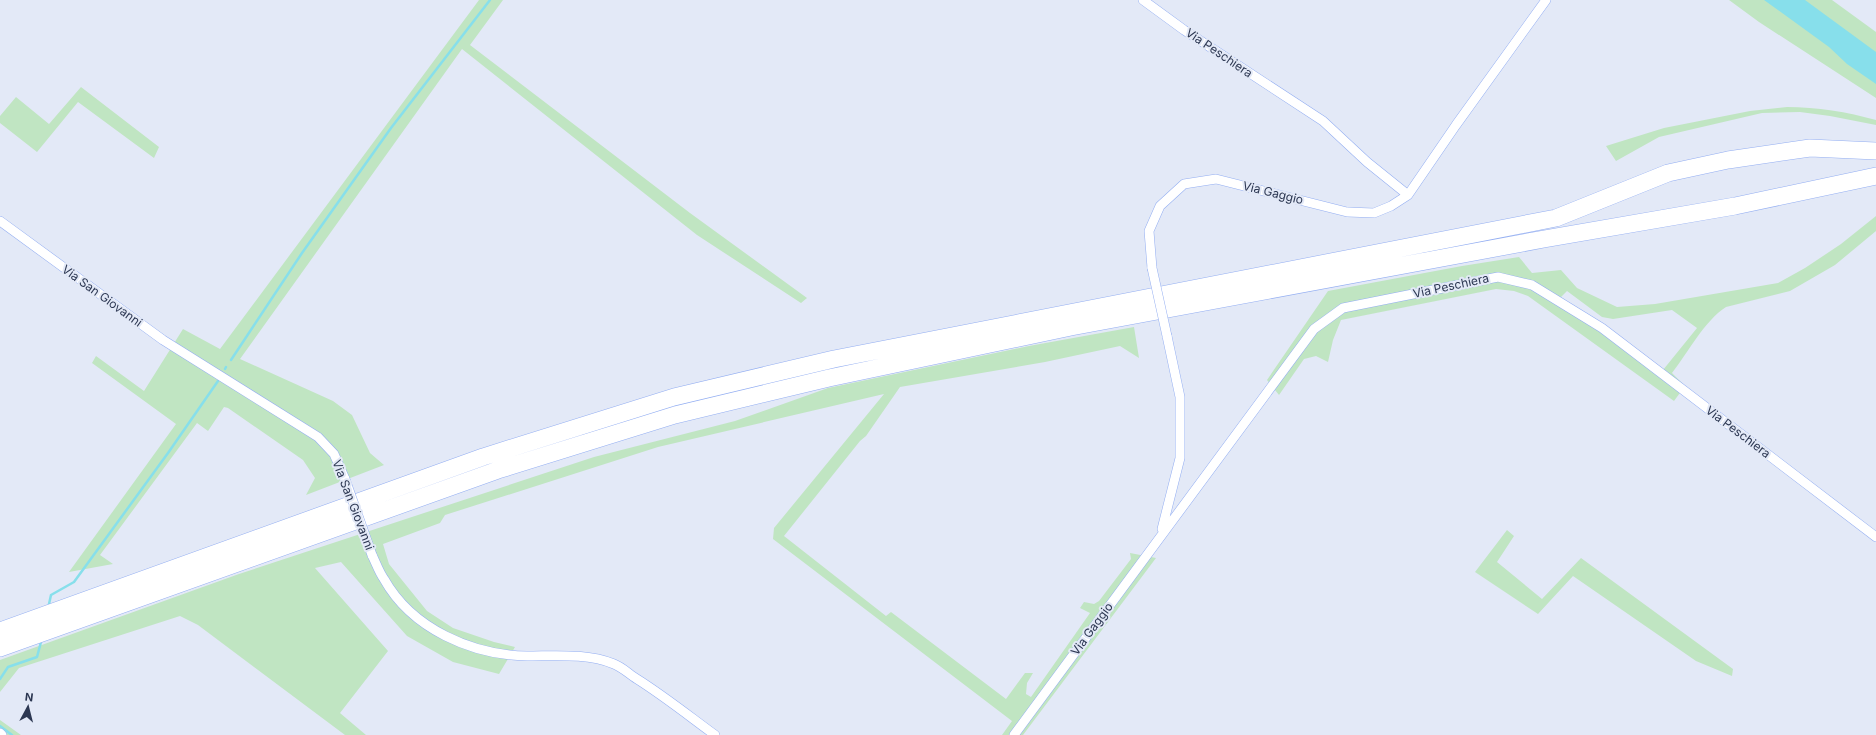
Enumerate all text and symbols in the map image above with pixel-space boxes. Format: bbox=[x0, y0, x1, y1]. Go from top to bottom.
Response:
street label: Via Peschiera bbox=[1183, 25, 1256, 80]
street label: Via Gaggio bbox=[1241, 178, 1305, 207]
street label: Via San Giovanni bbox=[59, 261, 145, 330]
street label: Via Peschiera bbox=[1412, 270, 1490, 301]
street label: Via Peschiera bbox=[1703, 402, 1774, 461]
street label: Via San Giovanni bbox=[329, 458, 378, 552]
street label: Via Gaggio bbox=[1067, 599, 1116, 658]
north arrow bbox=[8, 687, 48, 727]
text: N bbox=[24, 690, 34, 705]

